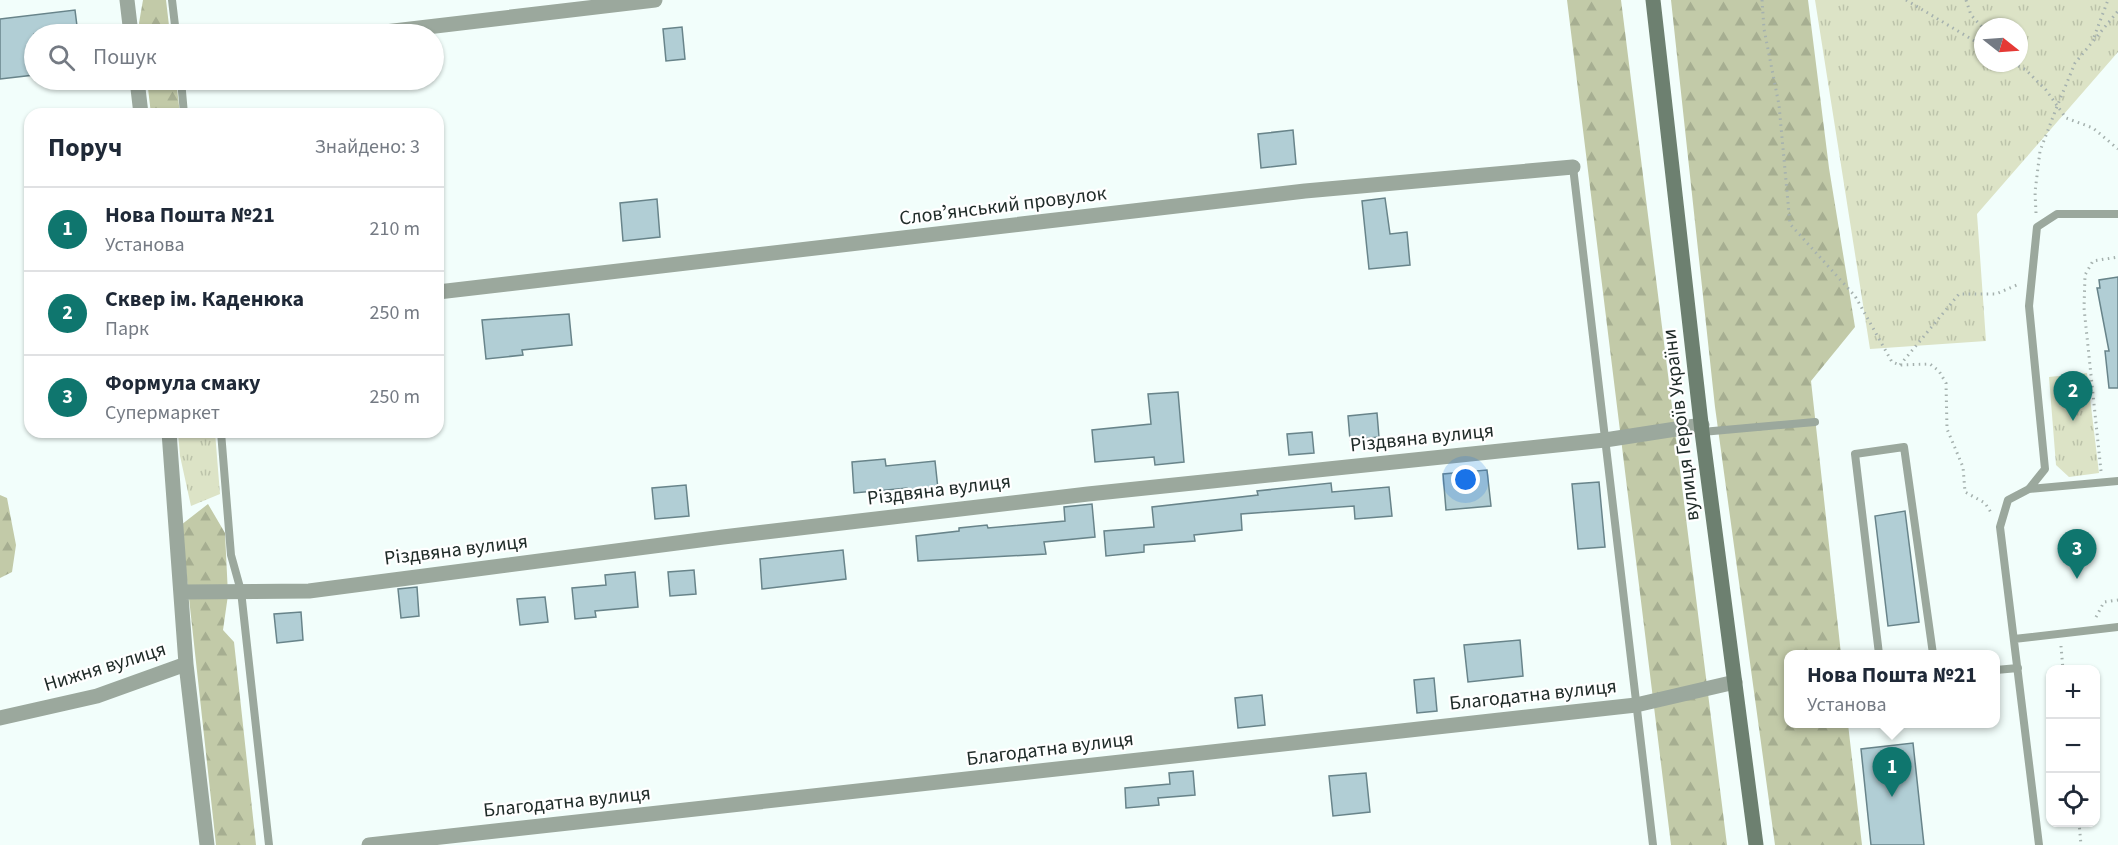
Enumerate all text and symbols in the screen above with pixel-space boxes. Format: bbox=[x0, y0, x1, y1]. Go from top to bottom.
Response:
north arrow bbox=[1974, 18, 2028, 72]
search box bbox=[24, 24, 444, 90]
icon: search bbox=[45, 41, 78, 74]
text: Пошук bbox=[93, 41, 157, 73]
text: Поруч bbox=[48, 129, 122, 166]
text: Знайдено: 3 bbox=[315, 133, 420, 161]
street label: Словʼянський провулок bbox=[898, 179, 1108, 233]
text: Нова Пошта №21 bbox=[105, 199, 275, 231]
text: 1 bbox=[62, 215, 73, 243]
text: 210 m bbox=[370, 215, 420, 243]
text: Установа bbox=[105, 231, 185, 259]
text: Сквер ім. Каденюка bbox=[105, 283, 304, 315]
text: 2 bbox=[62, 299, 73, 327]
text: 250 m bbox=[370, 299, 420, 327]
text: Парк bbox=[105, 315, 149, 343]
street label: вулиця Героїв України bbox=[1655, 327, 1707, 523]
text: Формула смаку bbox=[105, 367, 260, 399]
pin: 2 bbox=[2054, 372, 2092, 421]
text: 3 bbox=[62, 383, 73, 411]
text: 250 m bbox=[370, 383, 420, 411]
text: Супермаркет bbox=[105, 399, 220, 427]
street label: Різдвяна вулиця bbox=[1349, 417, 1495, 459]
your location bbox=[1451, 465, 1480, 494]
street label: Різдвяна вулиця bbox=[866, 467, 1012, 513]
street label: Різдвяна вулиця bbox=[383, 527, 529, 573]
pin: 3 bbox=[2058, 530, 2096, 579]
street label: Нижня вулиця bbox=[41, 635, 169, 699]
popup bbox=[1784, 650, 2000, 728]
text: Нова Пошта №21 bbox=[1807, 659, 1977, 691]
map controls bbox=[2046, 665, 2100, 827]
button: + bbox=[2046, 665, 2100, 719]
street label: Благодатна вулиця bbox=[1448, 672, 1618, 718]
text: Установа bbox=[1807, 691, 1887, 719]
button: − bbox=[2046, 719, 2100, 773]
street label: Благодатна вулиця bbox=[965, 725, 1135, 773]
pin: 1 bbox=[1872, 748, 1912, 797]
button: locate bbox=[2046, 773, 2100, 827]
street label: Благодатна вулиця bbox=[482, 779, 652, 825]

